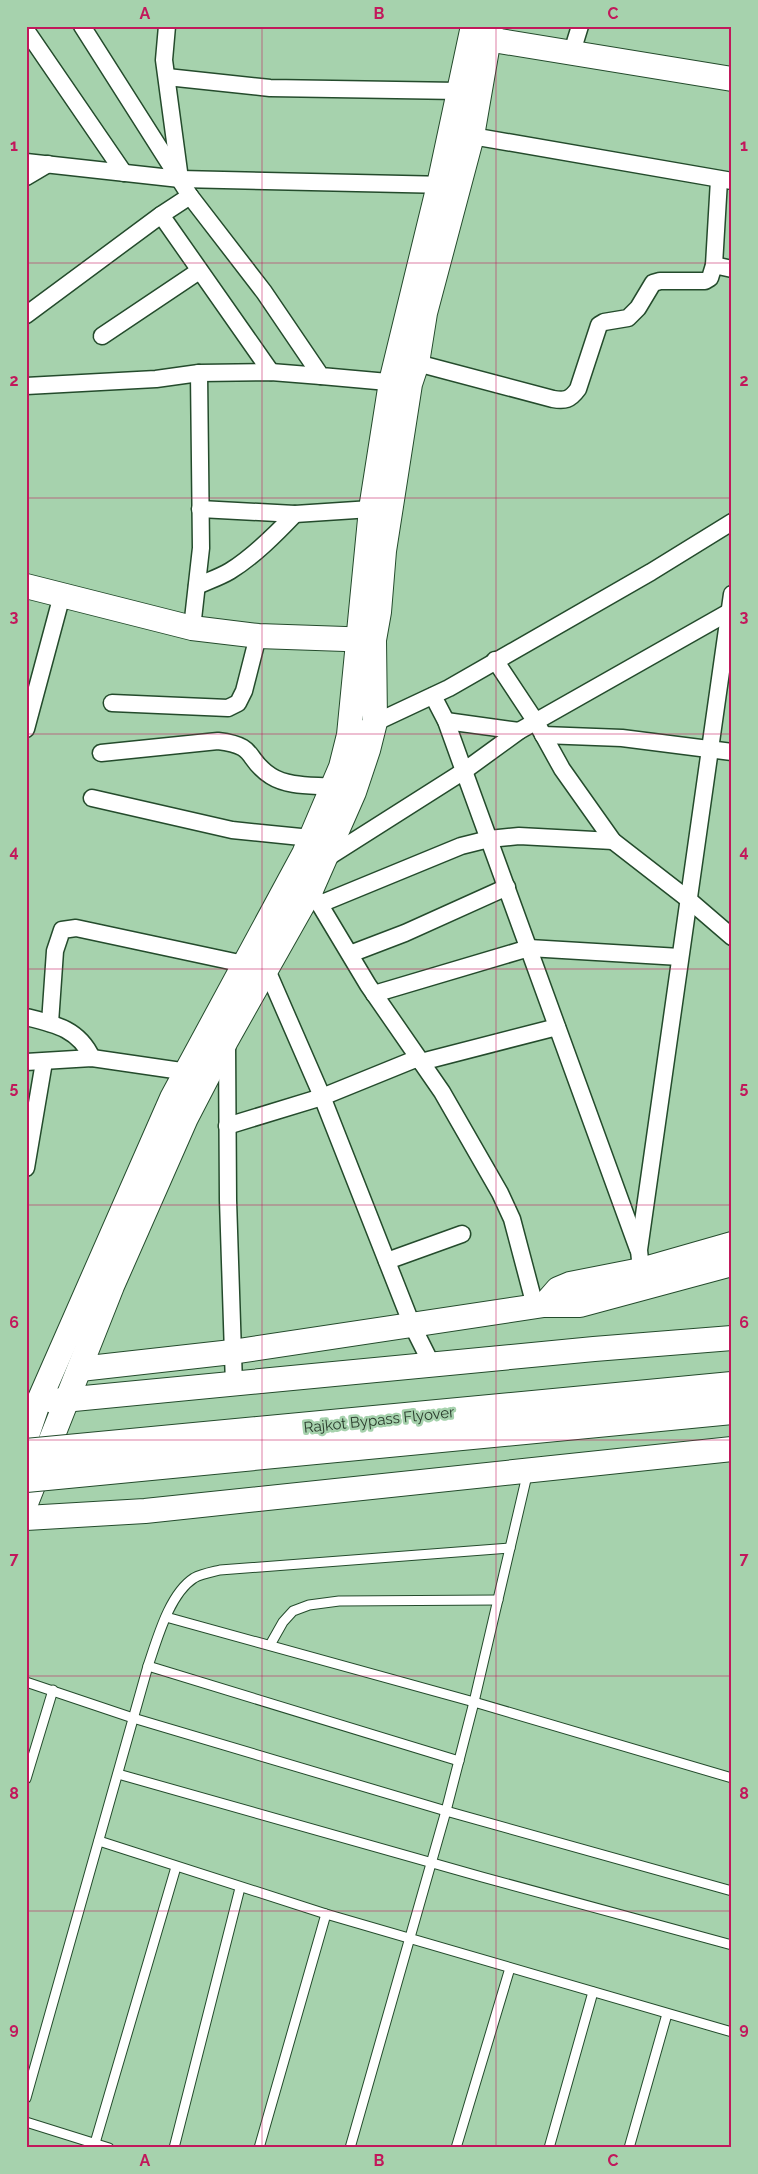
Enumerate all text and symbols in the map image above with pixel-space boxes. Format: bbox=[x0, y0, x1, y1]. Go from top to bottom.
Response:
text: A bbox=[140, 4, 151, 23]
text: B bbox=[374, 4, 385, 23]
text: C bbox=[608, 4, 619, 23]
text: 1 bbox=[10, 136, 18, 155]
text: 1 bbox=[740, 136, 748, 155]
text: 2 bbox=[9, 371, 19, 390]
text: 2 bbox=[739, 371, 749, 390]
text: 3 bbox=[10, 607, 19, 626]
text: 3 bbox=[740, 607, 749, 626]
text: 4 bbox=[9, 842, 19, 861]
text: 4 bbox=[739, 842, 749, 861]
text: 5 bbox=[10, 1078, 19, 1097]
text: 5 bbox=[740, 1078, 749, 1097]
text: 6 bbox=[9, 1313, 19, 1332]
text: 6 bbox=[739, 1313, 749, 1332]
street label: Rajkot Bypass Flyover bbox=[303, 1403, 456, 1437]
text: 7 bbox=[10, 1549, 19, 1568]
text: 7 bbox=[740, 1549, 749, 1568]
text: 8 bbox=[9, 1784, 19, 1803]
text: 8 bbox=[739, 1784, 749, 1803]
text: 9 bbox=[9, 2019, 19, 2038]
text: 9 bbox=[739, 2019, 749, 2038]
text: A bbox=[140, 2151, 151, 2170]
text: B bbox=[374, 2151, 385, 2170]
text: C bbox=[608, 2151, 619, 2170]

